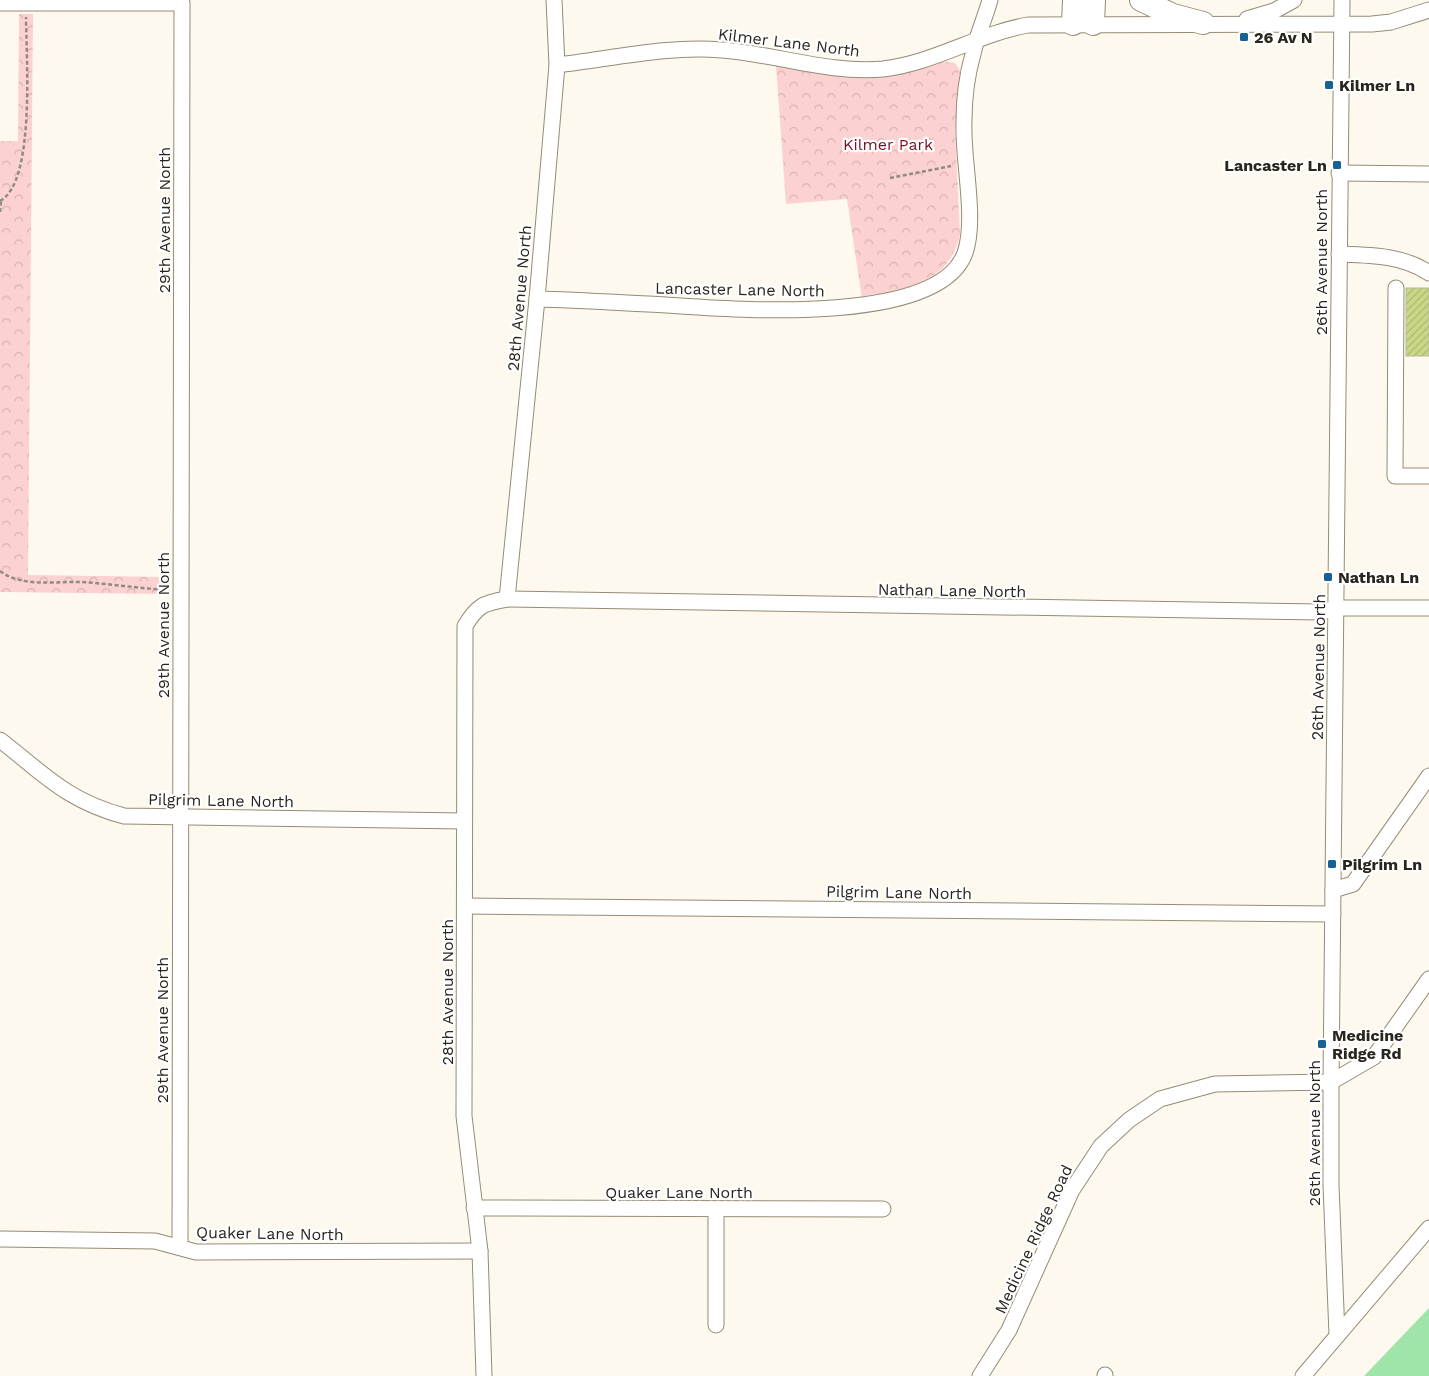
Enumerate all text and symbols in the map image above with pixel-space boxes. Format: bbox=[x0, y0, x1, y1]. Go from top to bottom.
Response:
street label: Kilmer Lane North bbox=[717, 24, 861, 61]
place label: 26 Av N bbox=[1254, 28, 1313, 47]
marker: 26 Av N bbox=[1238, 31, 1250, 43]
place label: Kilmer Ln bbox=[1339, 76, 1415, 95]
marker: Kilmer Ln bbox=[1323, 79, 1335, 91]
park label: Kilmer Park bbox=[843, 135, 933, 154]
street label: 29th Avenue North bbox=[155, 147, 174, 293]
place label: Lancaster Ln bbox=[1224, 156, 1327, 175]
marker: Lancaster Ln bbox=[1331, 159, 1343, 171]
street label: 26th Avenue North bbox=[1312, 189, 1331, 335]
street label: 28th Avenue North bbox=[504, 224, 535, 372]
street label: Lancaster Lane North bbox=[655, 279, 825, 300]
street label: 29th Avenue North bbox=[154, 552, 173, 698]
place label: Nathan Ln bbox=[1338, 568, 1419, 587]
marker: Nathan Ln bbox=[1322, 571, 1334, 583]
street label: Nathan Lane North bbox=[878, 580, 1026, 601]
street label: 26th Avenue North bbox=[1308, 594, 1329, 740]
street label: Pilgrim Lane North bbox=[148, 790, 294, 811]
place label: Pilgrim Ln bbox=[1342, 855, 1422, 874]
marker: Pilgrim Ln bbox=[1326, 858, 1338, 870]
street label: Pilgrim Lane North bbox=[826, 882, 972, 903]
street label: 28th Avenue North bbox=[438, 919, 457, 1065]
street label: 29th Avenue North bbox=[153, 957, 172, 1103]
place label: Medicine Ridge Rd bbox=[1332, 1026, 1403, 1063]
marker: Medicine Ridge Rd bbox=[1316, 1038, 1328, 1050]
street label: 26th Avenue North bbox=[1305, 1060, 1324, 1206]
street label: Medicine Ridge Road bbox=[991, 1162, 1076, 1317]
street label: Quaker Lane North bbox=[605, 1183, 753, 1202]
street label: Quaker Lane North bbox=[196, 1223, 344, 1244]

